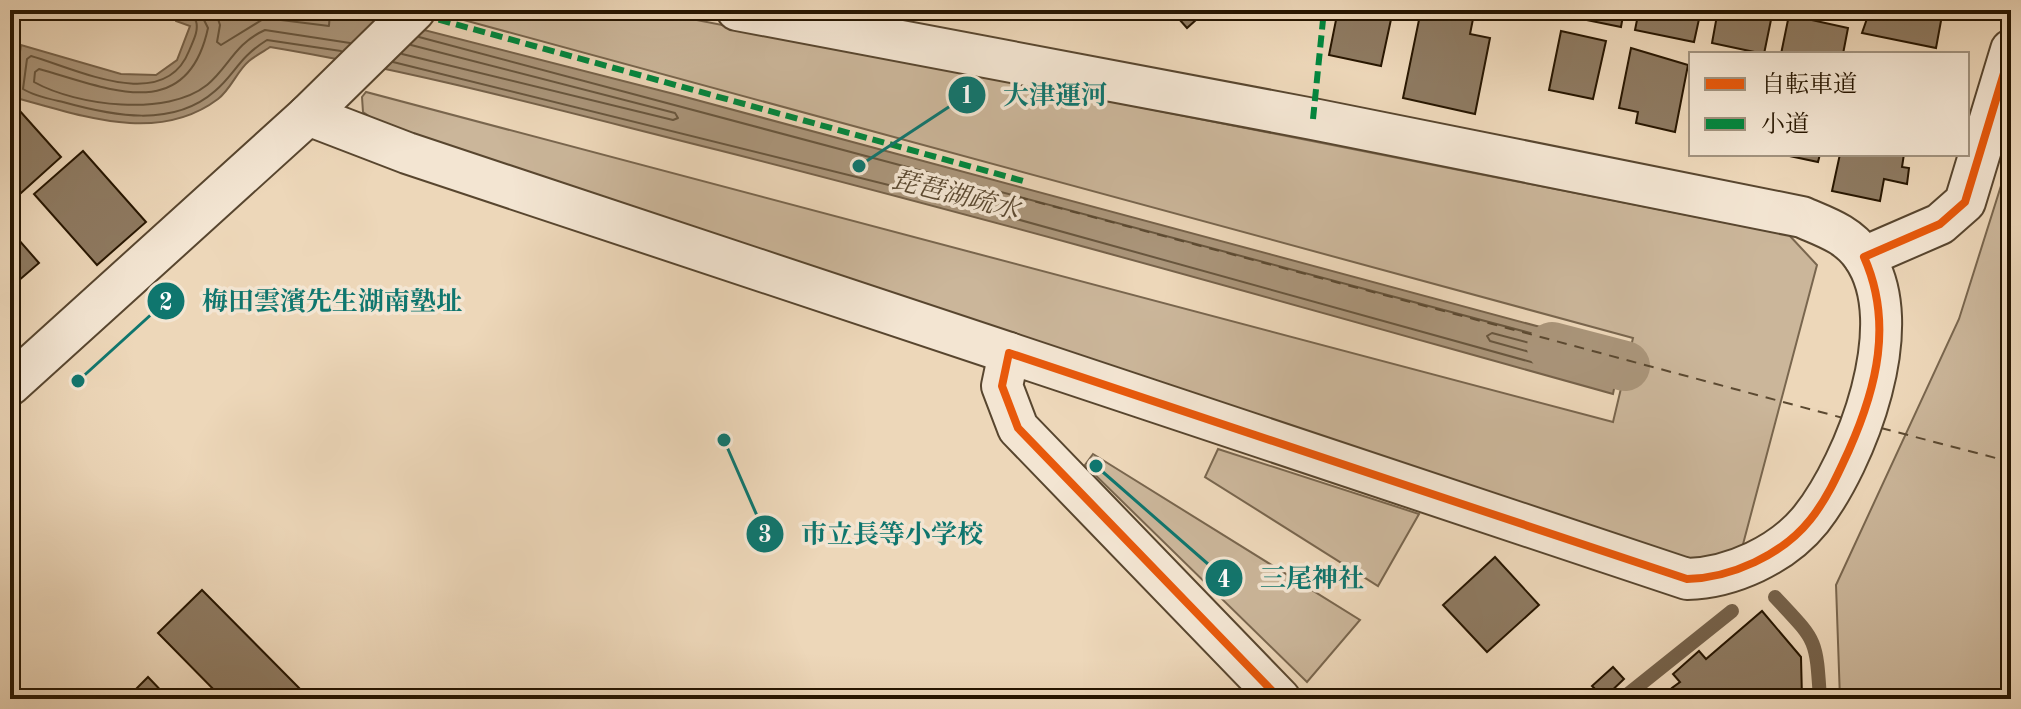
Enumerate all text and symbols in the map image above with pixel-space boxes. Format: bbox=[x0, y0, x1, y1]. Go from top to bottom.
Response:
legend bbox=[1689, 52, 1969, 156]
callout: 大津運河 bbox=[947, 70, 1123, 120]
text: 自転車道 bbox=[1761, 71, 1857, 98]
text: 大津運河 bbox=[1003, 81, 1107, 110]
text: 1 bbox=[960, 85, 974, 109]
text: 小道 bbox=[1761, 111, 1809, 138]
water label: 琵琶湖疏水 bbox=[889, 166, 1025, 225]
callout: 梅田雲濱先生湖南塾址 bbox=[146, 276, 478, 326]
text: 梅田雲濱先生湖南塾址 bbox=[202, 287, 462, 316]
text: 2 bbox=[159, 292, 173, 316]
callout: 市立長等小学校 bbox=[745, 509, 999, 559]
text: 市立長等小学校 bbox=[801, 520, 983, 549]
text: 3 bbox=[758, 524, 772, 548]
callout: 三尾神社 bbox=[1204, 553, 1380, 603]
text: 三尾神社 bbox=[1260, 564, 1364, 593]
text: 4 bbox=[1217, 569, 1231, 593]

